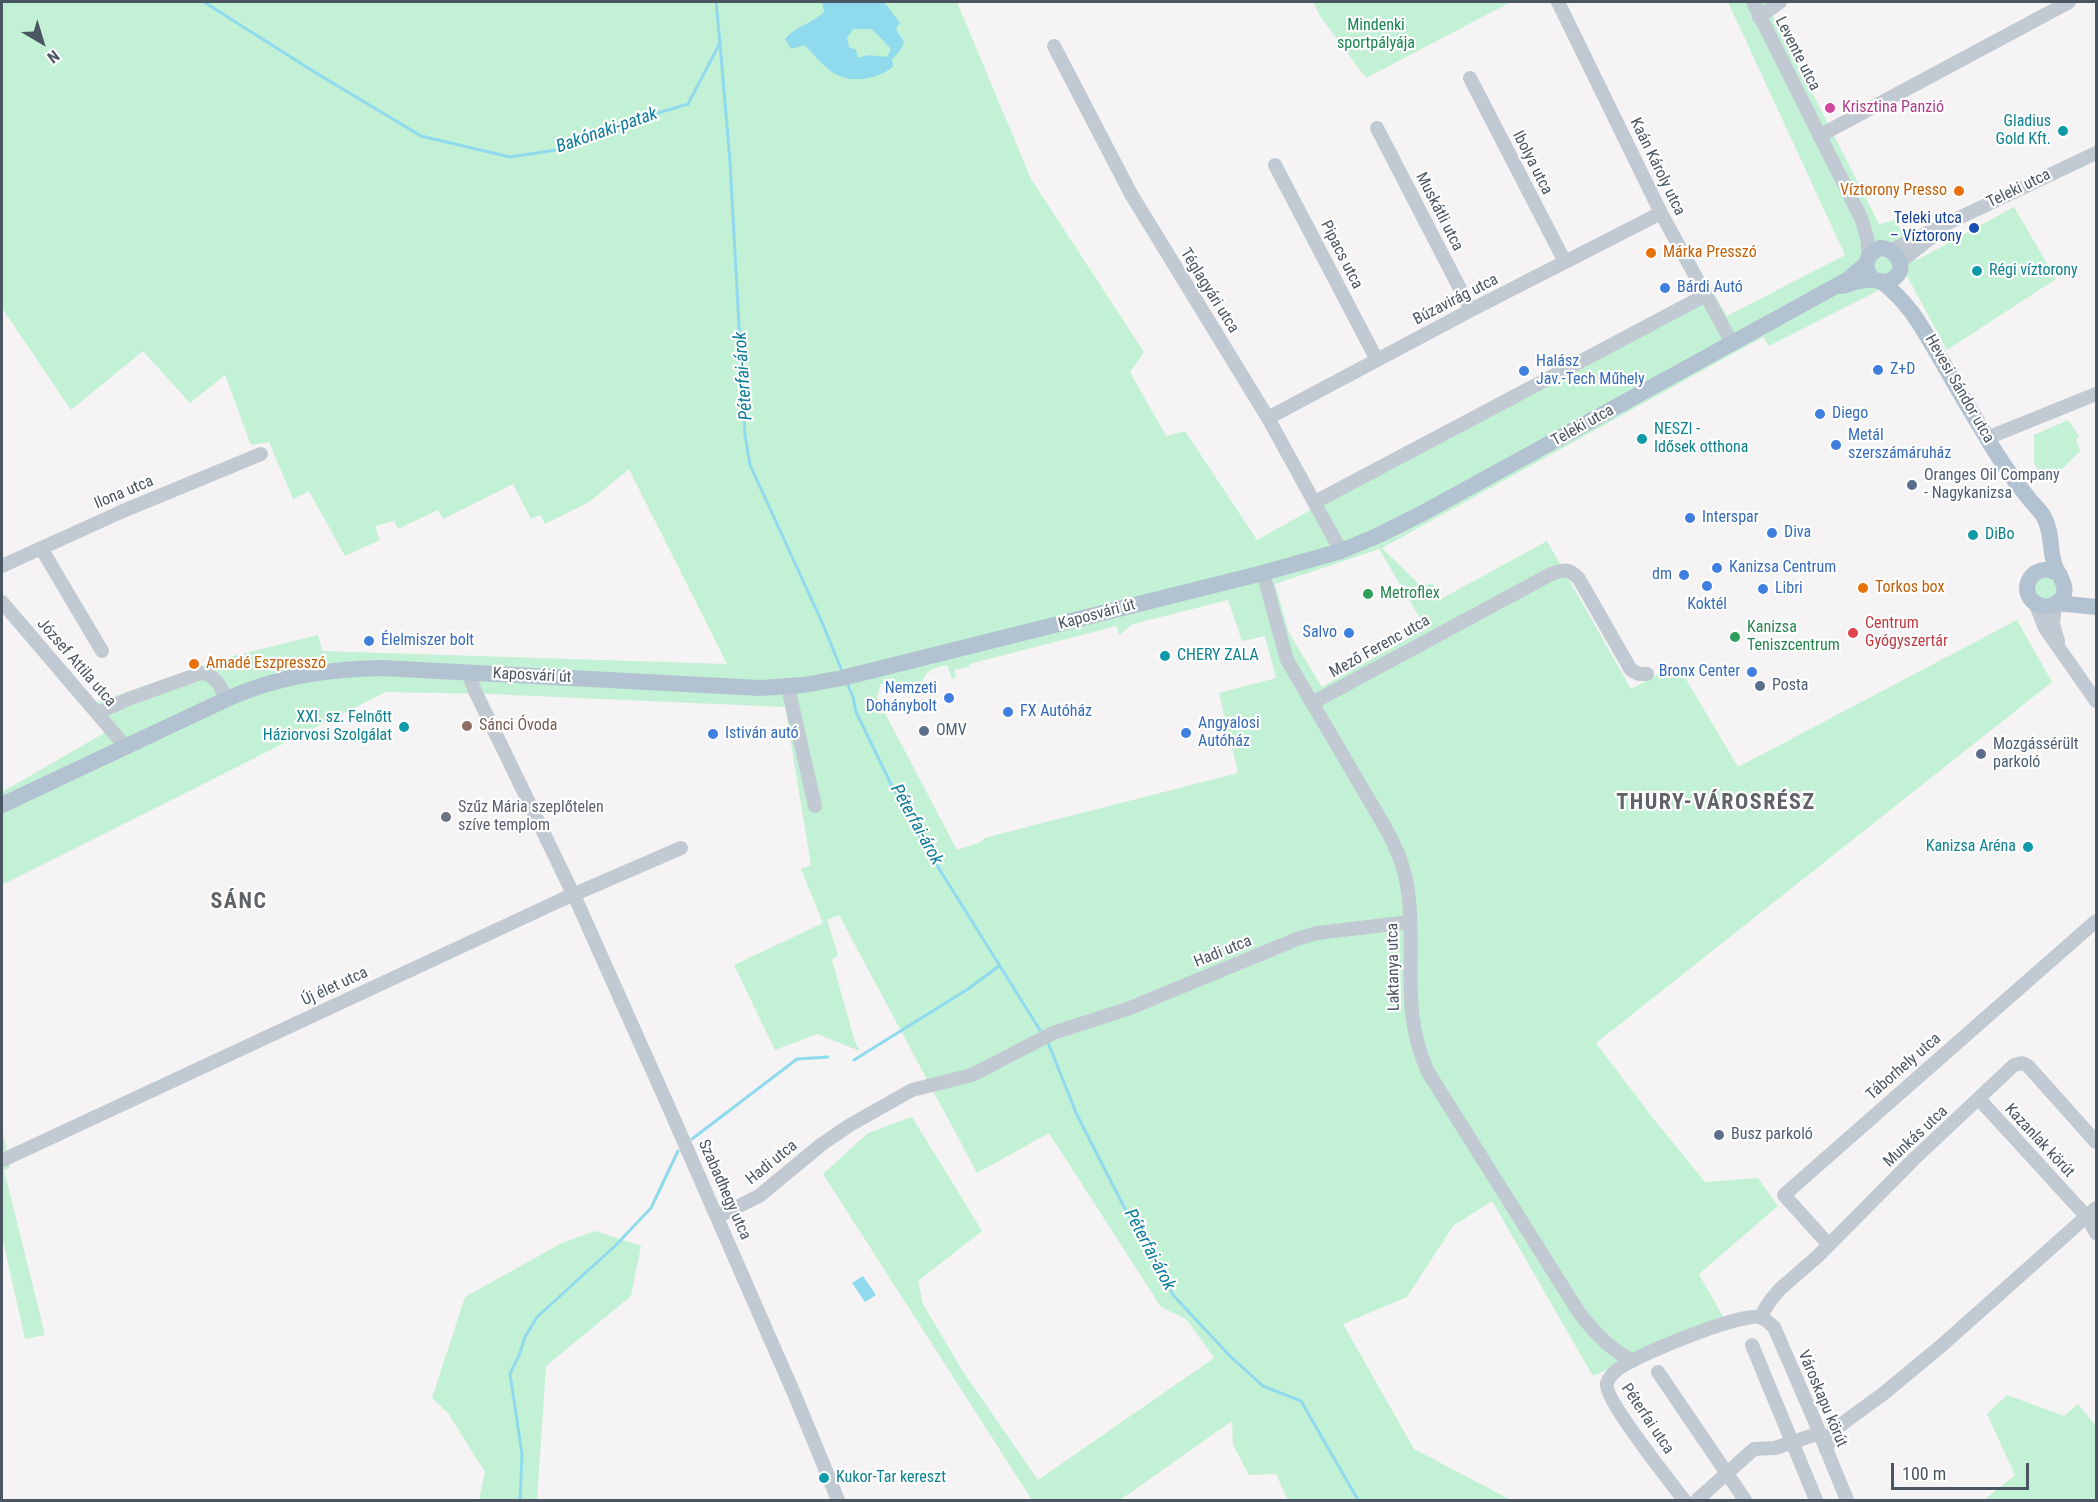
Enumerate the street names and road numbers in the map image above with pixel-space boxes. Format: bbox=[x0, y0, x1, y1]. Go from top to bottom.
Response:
street label: Levente utca bbox=[1770, 14, 1824, 94]
street label: Kaán Károly utca bbox=[1625, 115, 1689, 219]
street label: Ibolya utca bbox=[1508, 128, 1556, 198]
street label: Teleki utca bbox=[1984, 165, 2054, 213]
street label: Muskátli utca bbox=[1411, 170, 1467, 254]
street label: Pipacs utca bbox=[1316, 218, 1366, 292]
street label: Téglagyári utca bbox=[1175, 245, 1243, 337]
street label: Búzavirág utca bbox=[1410, 270, 1502, 330]
street label: Hevesi Sándor utca bbox=[1920, 331, 1998, 447]
street label: Teleki utca bbox=[1548, 401, 1618, 451]
street label: Ilona utca bbox=[92, 472, 156, 514]
street label: Kaposvári út bbox=[1057, 596, 1137, 634]
street label: Mező Ferenc utca bbox=[1326, 612, 1434, 682]
street label: József Attila utca bbox=[32, 615, 120, 711]
street label: Kaposvári út bbox=[492, 664, 572, 688]
street label: Laktanya utca bbox=[1384, 923, 1404, 1011]
street label: Hadi utca bbox=[1191, 932, 1255, 972]
street label: Új élet utca bbox=[299, 963, 371, 1011]
street label: Táborhely utca bbox=[1863, 1029, 1945, 1105]
street label: Kazanlak körút bbox=[2000, 1100, 2078, 1182]
street label: Munkás utca bbox=[1880, 1102, 1952, 1172]
street label: Szabadhegy utca bbox=[693, 1137, 755, 1243]
street label: Hadi utca bbox=[742, 1137, 802, 1189]
street label: Városkapu körút bbox=[1793, 1348, 1851, 1450]
street label: Péterfai utca bbox=[1616, 1380, 1678, 1458]

